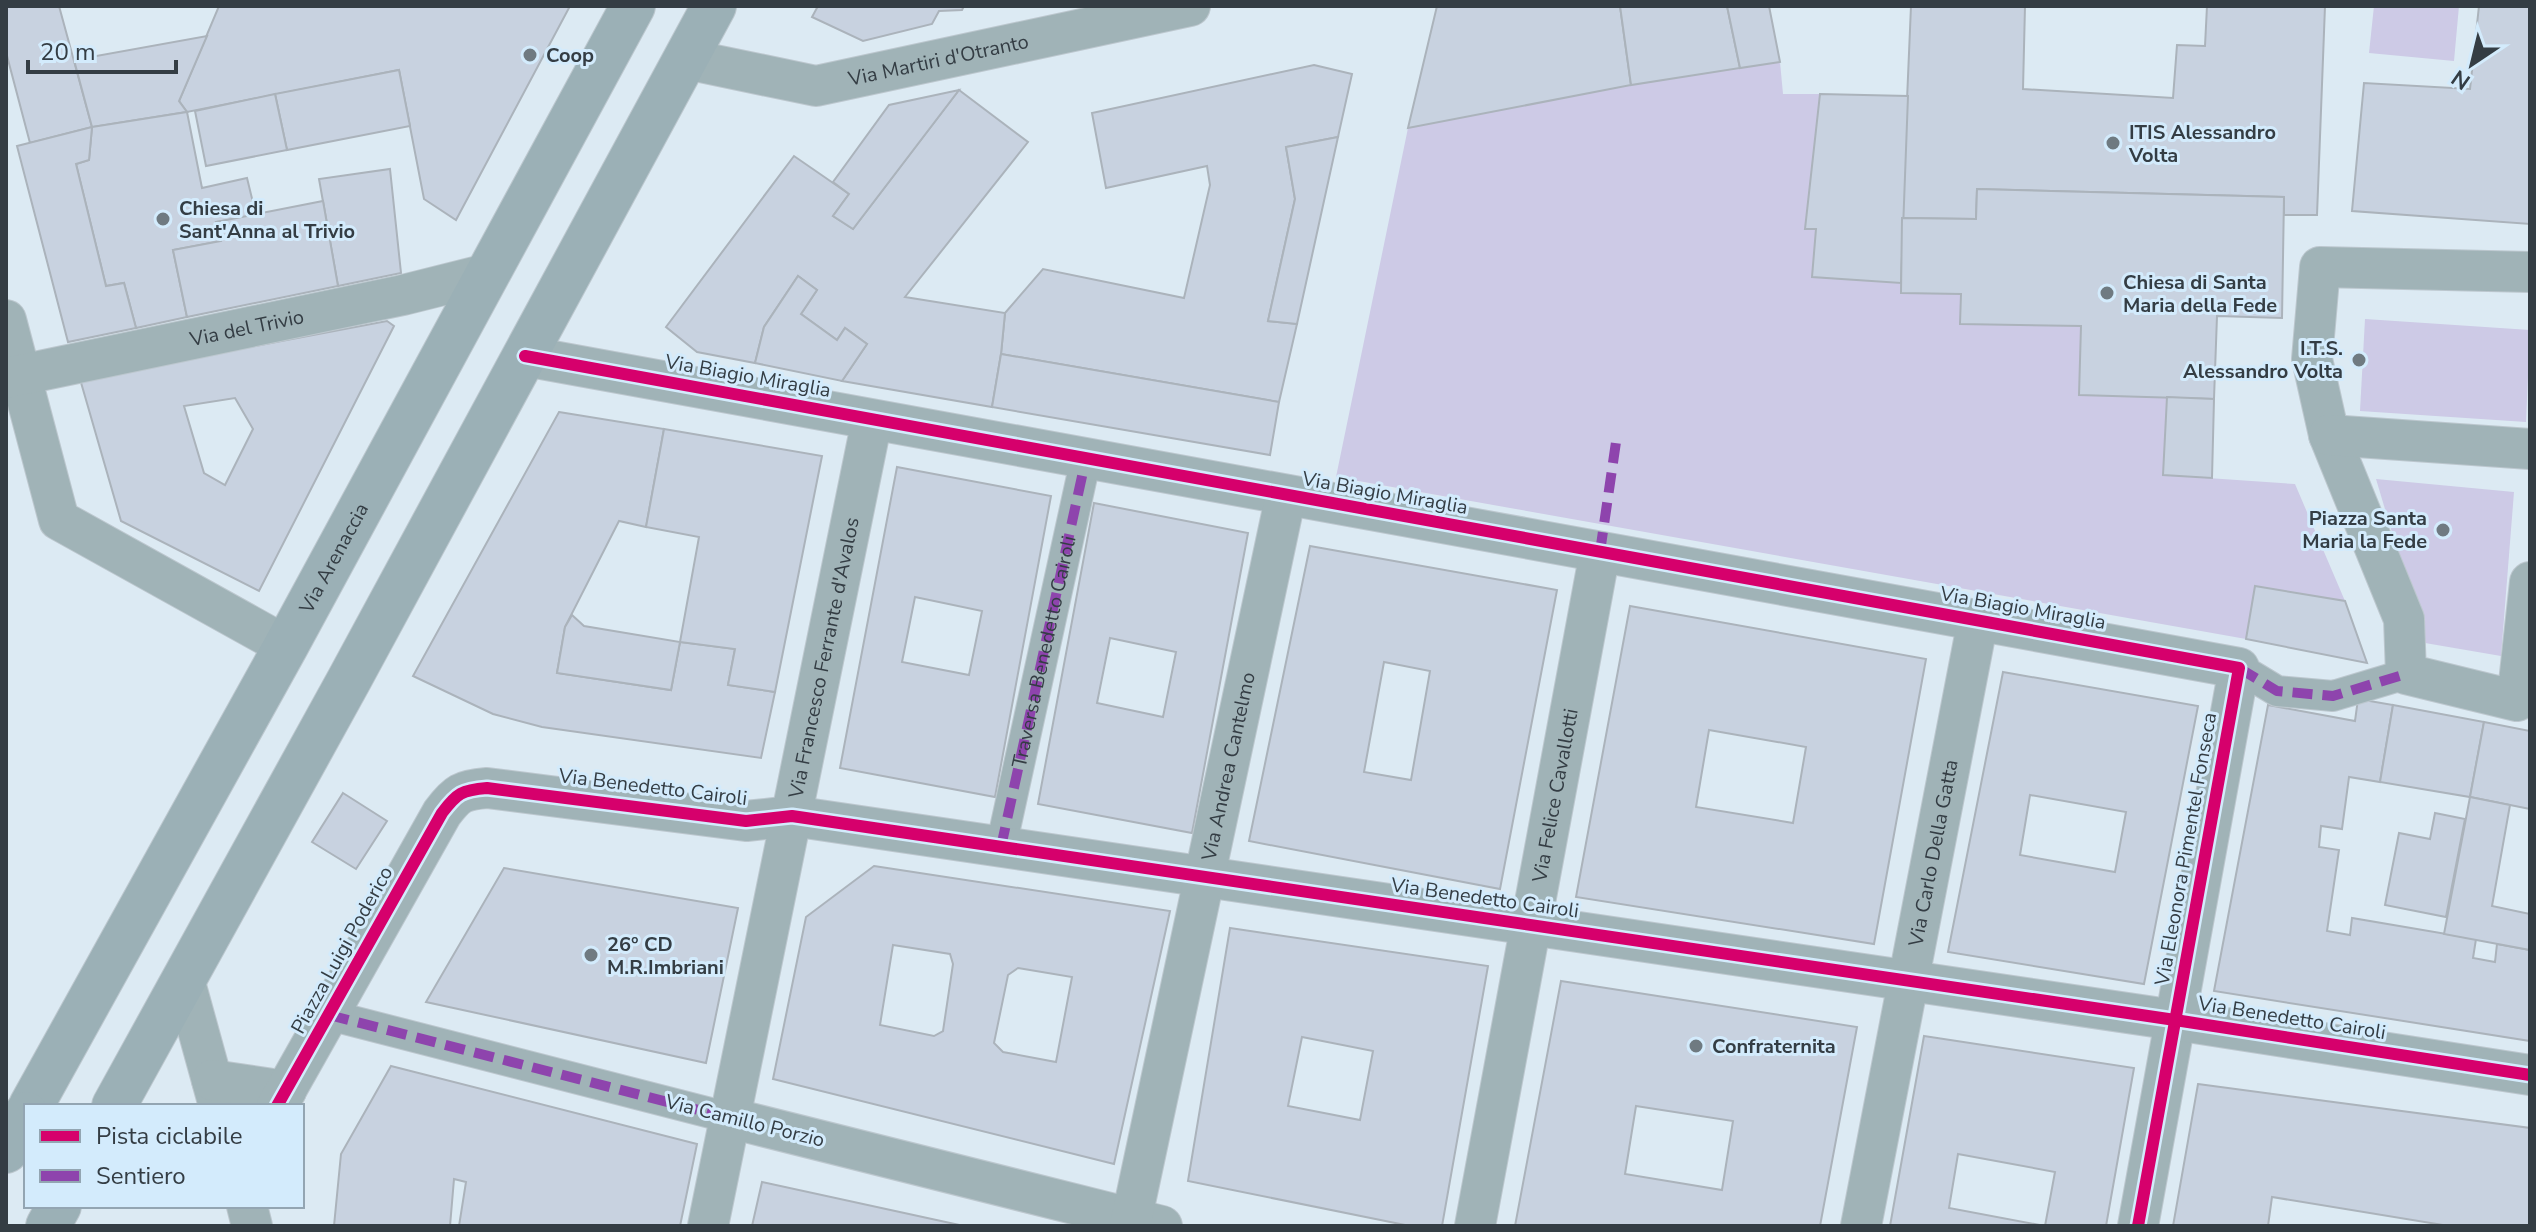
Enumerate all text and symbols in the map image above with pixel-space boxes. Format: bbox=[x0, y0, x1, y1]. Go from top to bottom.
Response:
scale bar bbox=[28, 24, 176, 74]
north arrow bbox=[2432, 24, 2512, 104]
street label: Via Martiri d'Otranto bbox=[845, 27, 1031, 92]
text: 20 m bbox=[40, 36, 96, 68]
place label: Coop bbox=[546, 42, 594, 69]
marker: Coop bbox=[521, 46, 539, 64]
text: N bbox=[2446, 63, 2476, 97]
place label: ITIS Alessandro Volta bbox=[2128, 119, 2276, 169]
marker: ITIS Alessandro Volta bbox=[2104, 134, 2122, 152]
place label: Chiesa di Sant'Anna al Trivio bbox=[179, 195, 355, 245]
marker: Chiesa di Sant'Anna al Trivio bbox=[154, 210, 172, 228]
place label: Chiesa di Santa Maria della Fede bbox=[2123, 269, 2277, 319]
marker: Chiesa di Santa Maria della Fede bbox=[2098, 284, 2116, 302]
street label: Via del Trivio bbox=[186, 303, 306, 353]
place label: I.T.S. Alessandro Volta bbox=[2183, 335, 2343, 385]
street label: Via Biagio Miraglia bbox=[662, 348, 833, 404]
marker: I.T.S. Alessandro Volta bbox=[2350, 351, 2368, 369]
street label: Via Biagio Miraglia bbox=[1299, 465, 1470, 521]
street label: Via Arenaccia bbox=[292, 498, 375, 619]
place label: Piazza Santa Maria la Fede bbox=[2302, 505, 2427, 555]
street label: Via Francesco Ferrante d'Avalos bbox=[782, 515, 865, 802]
marker: Piazza Santa Maria la Fede bbox=[2434, 521, 2452, 539]
street label: Traversa Benedetto Cairoli bbox=[1005, 533, 1082, 770]
street label: Via Biagio Miraglia bbox=[1937, 580, 2108, 636]
street label: Via Andrea Cantelmo bbox=[1195, 670, 1261, 864]
street label: Via Felice Cavallotti bbox=[1525, 706, 1584, 885]
street label: Via Eleonora Pimentel Fonseca bbox=[2148, 710, 2223, 989]
street label: Via Carlo Della Gatta bbox=[1902, 757, 1964, 950]
street label: Via Benedetto Cairoli bbox=[556, 762, 749, 812]
street label: Piazza Luigi Poderico bbox=[285, 861, 399, 1039]
street label: Via Benedetto Cairoli bbox=[1388, 871, 1581, 925]
place label: 26° CD M.R.Imbriani bbox=[607, 931, 724, 981]
marker: 26° CD M.R.Imbriani bbox=[582, 946, 600, 964]
street label: Via Benedetto Cairoli bbox=[2195, 990, 2388, 1046]
place label: Confraternita bbox=[1712, 1033, 1836, 1060]
marker: Confraternita bbox=[1687, 1037, 1705, 1055]
street label: Via Camillo Porzio bbox=[662, 1088, 827, 1154]
legend bbox=[24, 1104, 304, 1208]
text: Pista ciclabile bbox=[96, 1120, 242, 1152]
text: Sentiero bbox=[96, 1160, 186, 1192]

